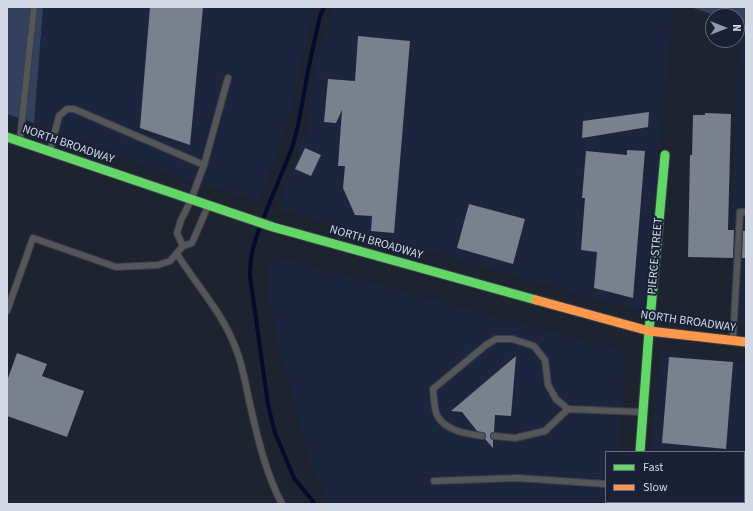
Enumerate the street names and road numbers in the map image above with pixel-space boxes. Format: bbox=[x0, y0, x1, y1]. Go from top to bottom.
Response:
street label: NORTH BROADWAY bbox=[20, 123, 116, 167]
street label: PIERCE STREET bbox=[645, 217, 667, 295]
street label: NORTH BROADWAY bbox=[328, 223, 424, 263]
street label: NORTH BROADWAY bbox=[639, 308, 737, 336]

